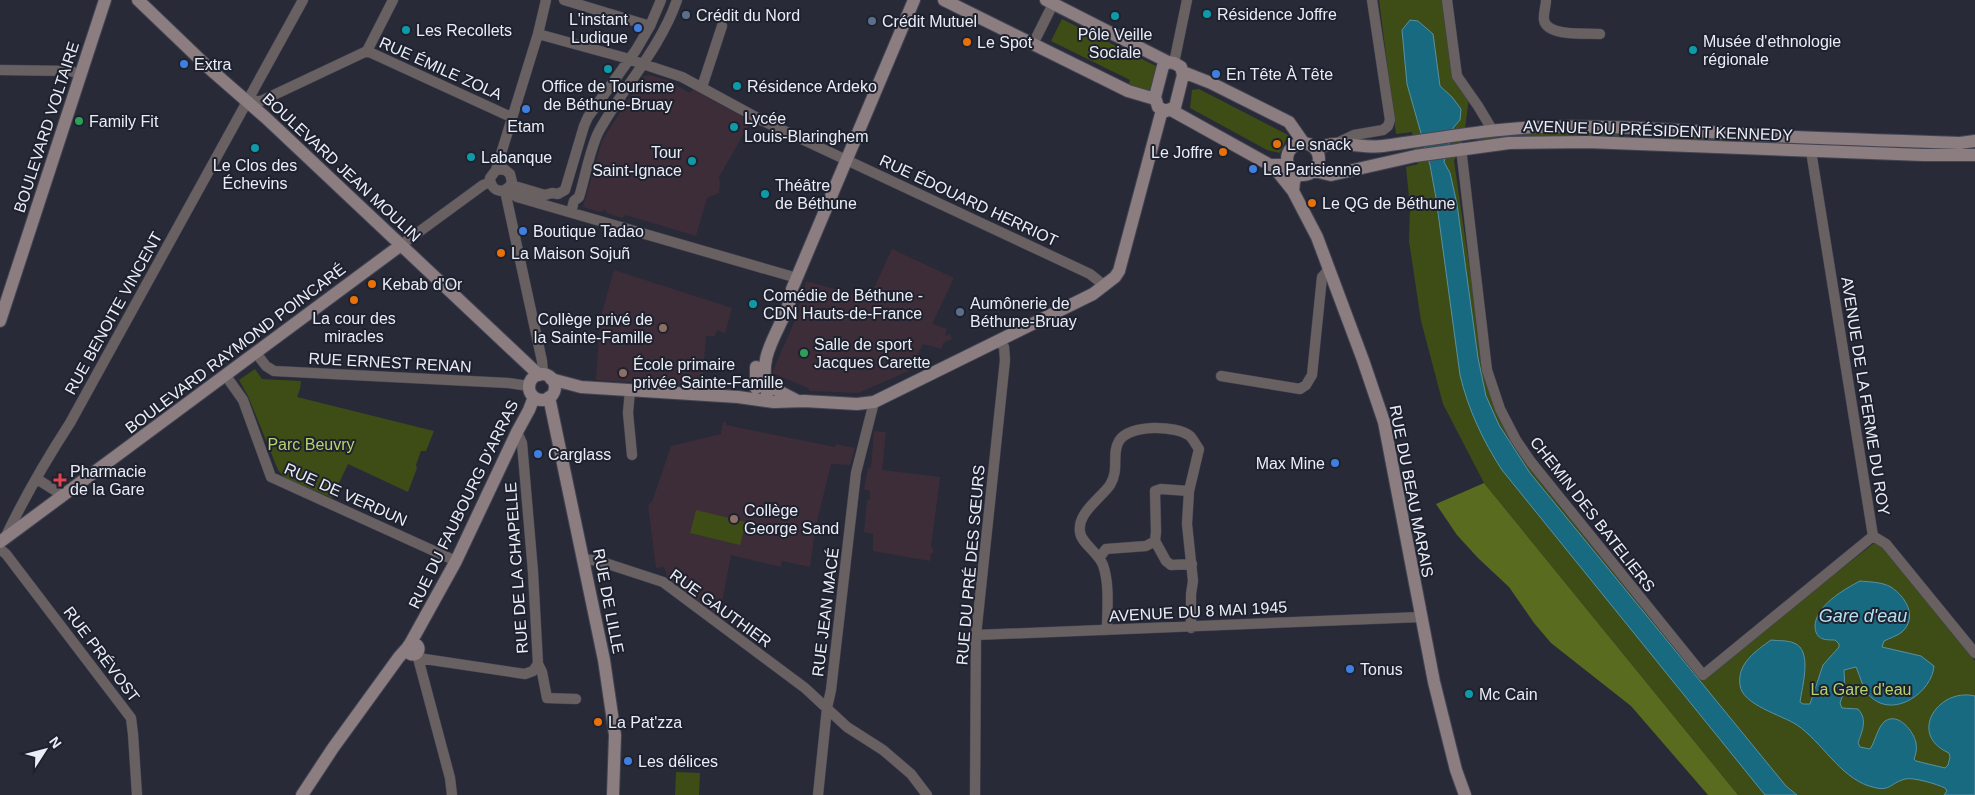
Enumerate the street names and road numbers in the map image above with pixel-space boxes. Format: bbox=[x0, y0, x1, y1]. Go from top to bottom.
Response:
street label: RUE ÉMILE ZOLA bbox=[377, 33, 505, 103]
street label: BOULEVARD VOLTAIRE bbox=[11, 40, 82, 215]
street label: BOULEVARD JEAN MOULIN bbox=[259, 90, 424, 245]
street label: AVENUE DU PRÉSIDENT KENNEDY bbox=[1523, 116, 1793, 144]
street label: RUE ÉDOUARD HERRIOT bbox=[877, 151, 1061, 249]
street label: RUE BENOITE VINCENT bbox=[62, 229, 165, 397]
street label: BOULEVARD RAYMOND POINCARÉ bbox=[122, 259, 348, 437]
street label: AVENUE DE LA FERME DU ROY bbox=[1838, 275, 1893, 517]
street label: RUE ERNEST RENAN bbox=[308, 350, 472, 375]
street label: RUE DU FAUBOURG D'ARRAS bbox=[405, 397, 521, 611]
street label: RUE DU BEAU MARAIS bbox=[1386, 404, 1437, 579]
street label: CHEMIN DES BATELIERS bbox=[1527, 434, 1658, 595]
street label: RUE DE VERDUN bbox=[282, 460, 410, 529]
street label: RUE DU PRÉ DES SŒURS bbox=[952, 464, 988, 666]
street label: RUE DE LA CHAPELLE bbox=[502, 482, 531, 654]
street label: RUE JEAN MACÉ bbox=[808, 546, 842, 678]
street label: RUE DE LILLE bbox=[590, 547, 627, 655]
street label: RUE GAUTHIER bbox=[667, 566, 775, 651]
street label: AVENUE DU 8 MAI 1945 bbox=[1108, 598, 1288, 625]
street label: RUE PRÉVOST bbox=[60, 603, 144, 705]

